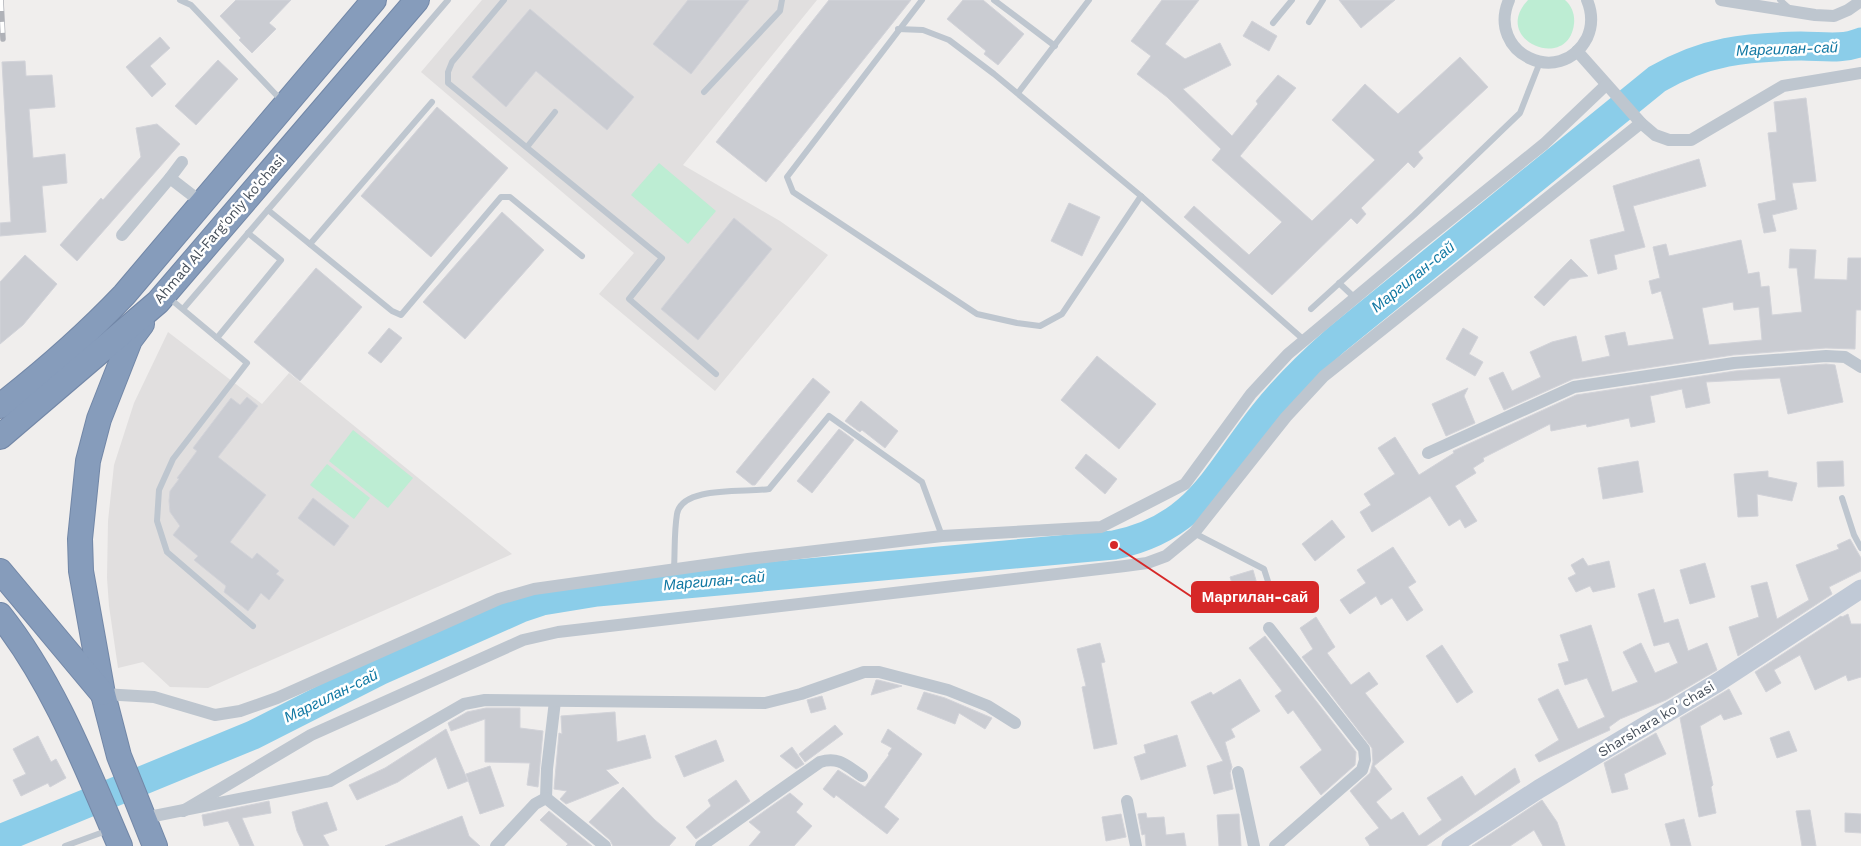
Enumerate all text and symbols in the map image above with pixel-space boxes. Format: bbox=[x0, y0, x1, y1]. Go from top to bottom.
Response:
water label: Маргилан-сай bbox=[1736, 38, 1839, 60]
street label: Ahmad Al-Farg'oniy ko'chasi bbox=[150, 152, 288, 306]
water label: Маргилан-сай bbox=[1368, 238, 1459, 316]
water label: Маргилан-сай bbox=[662, 568, 766, 594]
callout: Маргилан-сай bbox=[1192, 582, 1318, 612]
text: Маргилан-сай bbox=[1202, 588, 1308, 606]
water label: Маргилан-сай bbox=[281, 665, 381, 726]
street label: Sharshara koʻchasi bbox=[1595, 678, 1717, 760]

